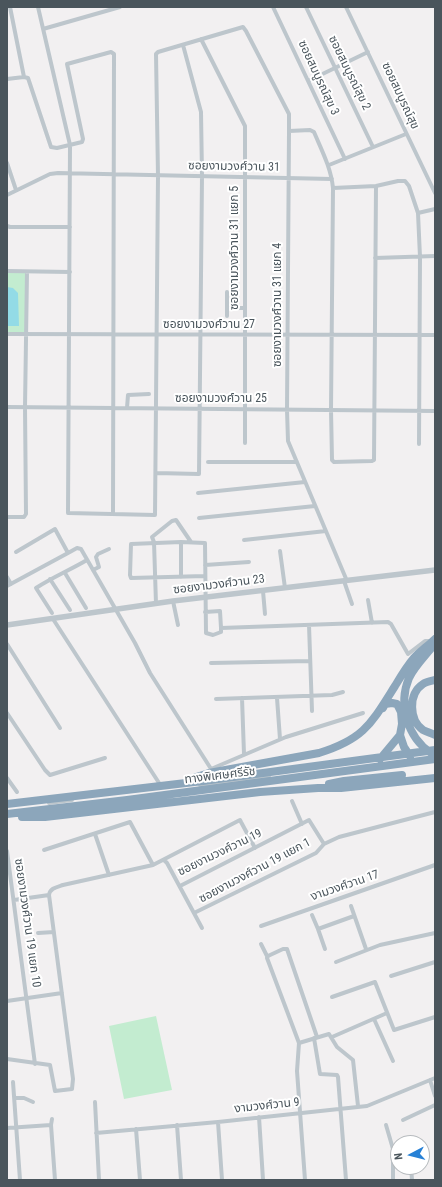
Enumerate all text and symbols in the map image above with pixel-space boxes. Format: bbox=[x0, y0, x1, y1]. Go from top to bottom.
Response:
street label: ซอยสมบูรณ์สุข 2 bbox=[325, 33, 373, 113]
street label: ซอยสมบูรณ์สุข 3 bbox=[294, 38, 342, 118]
street label: ซอยสมบูรณ์สุข bbox=[378, 60, 422, 132]
street label: ซอยงามวงศ์วาน 31 bbox=[188, 159, 280, 175]
street label: ซอยงามวงศ์วาน 31 แยก 5 bbox=[228, 186, 242, 310]
street label: ซอยงามวงศ์วาน 31 แยก 4 bbox=[271, 243, 285, 367]
street label: ซอยงามวงศ์วาน 27 bbox=[163, 318, 255, 332]
street label: ซอยงามวงศ์วาน 25 bbox=[175, 392, 267, 406]
street label: ซอยงามวงศ์วาน 23 bbox=[172, 572, 266, 598]
street label: ทางพิเศษศรีรัช bbox=[184, 765, 256, 787]
street label: ซอยงามวงศ์วาน 19 bbox=[176, 826, 264, 880]
street label: ซอยงามวงศ์วาน 19 แยก 1 bbox=[197, 835, 313, 907]
street label: ซอยงามวงศ์วาน 19 แยก 10 bbox=[11, 858, 43, 988]
street label: งามวงศ์วาน 17 bbox=[309, 868, 381, 904]
street label: งามวงศ์วาน 9 bbox=[234, 1095, 300, 1117]
north arrow bbox=[390, 1135, 430, 1175]
text: N bbox=[392, 1152, 405, 1161]

